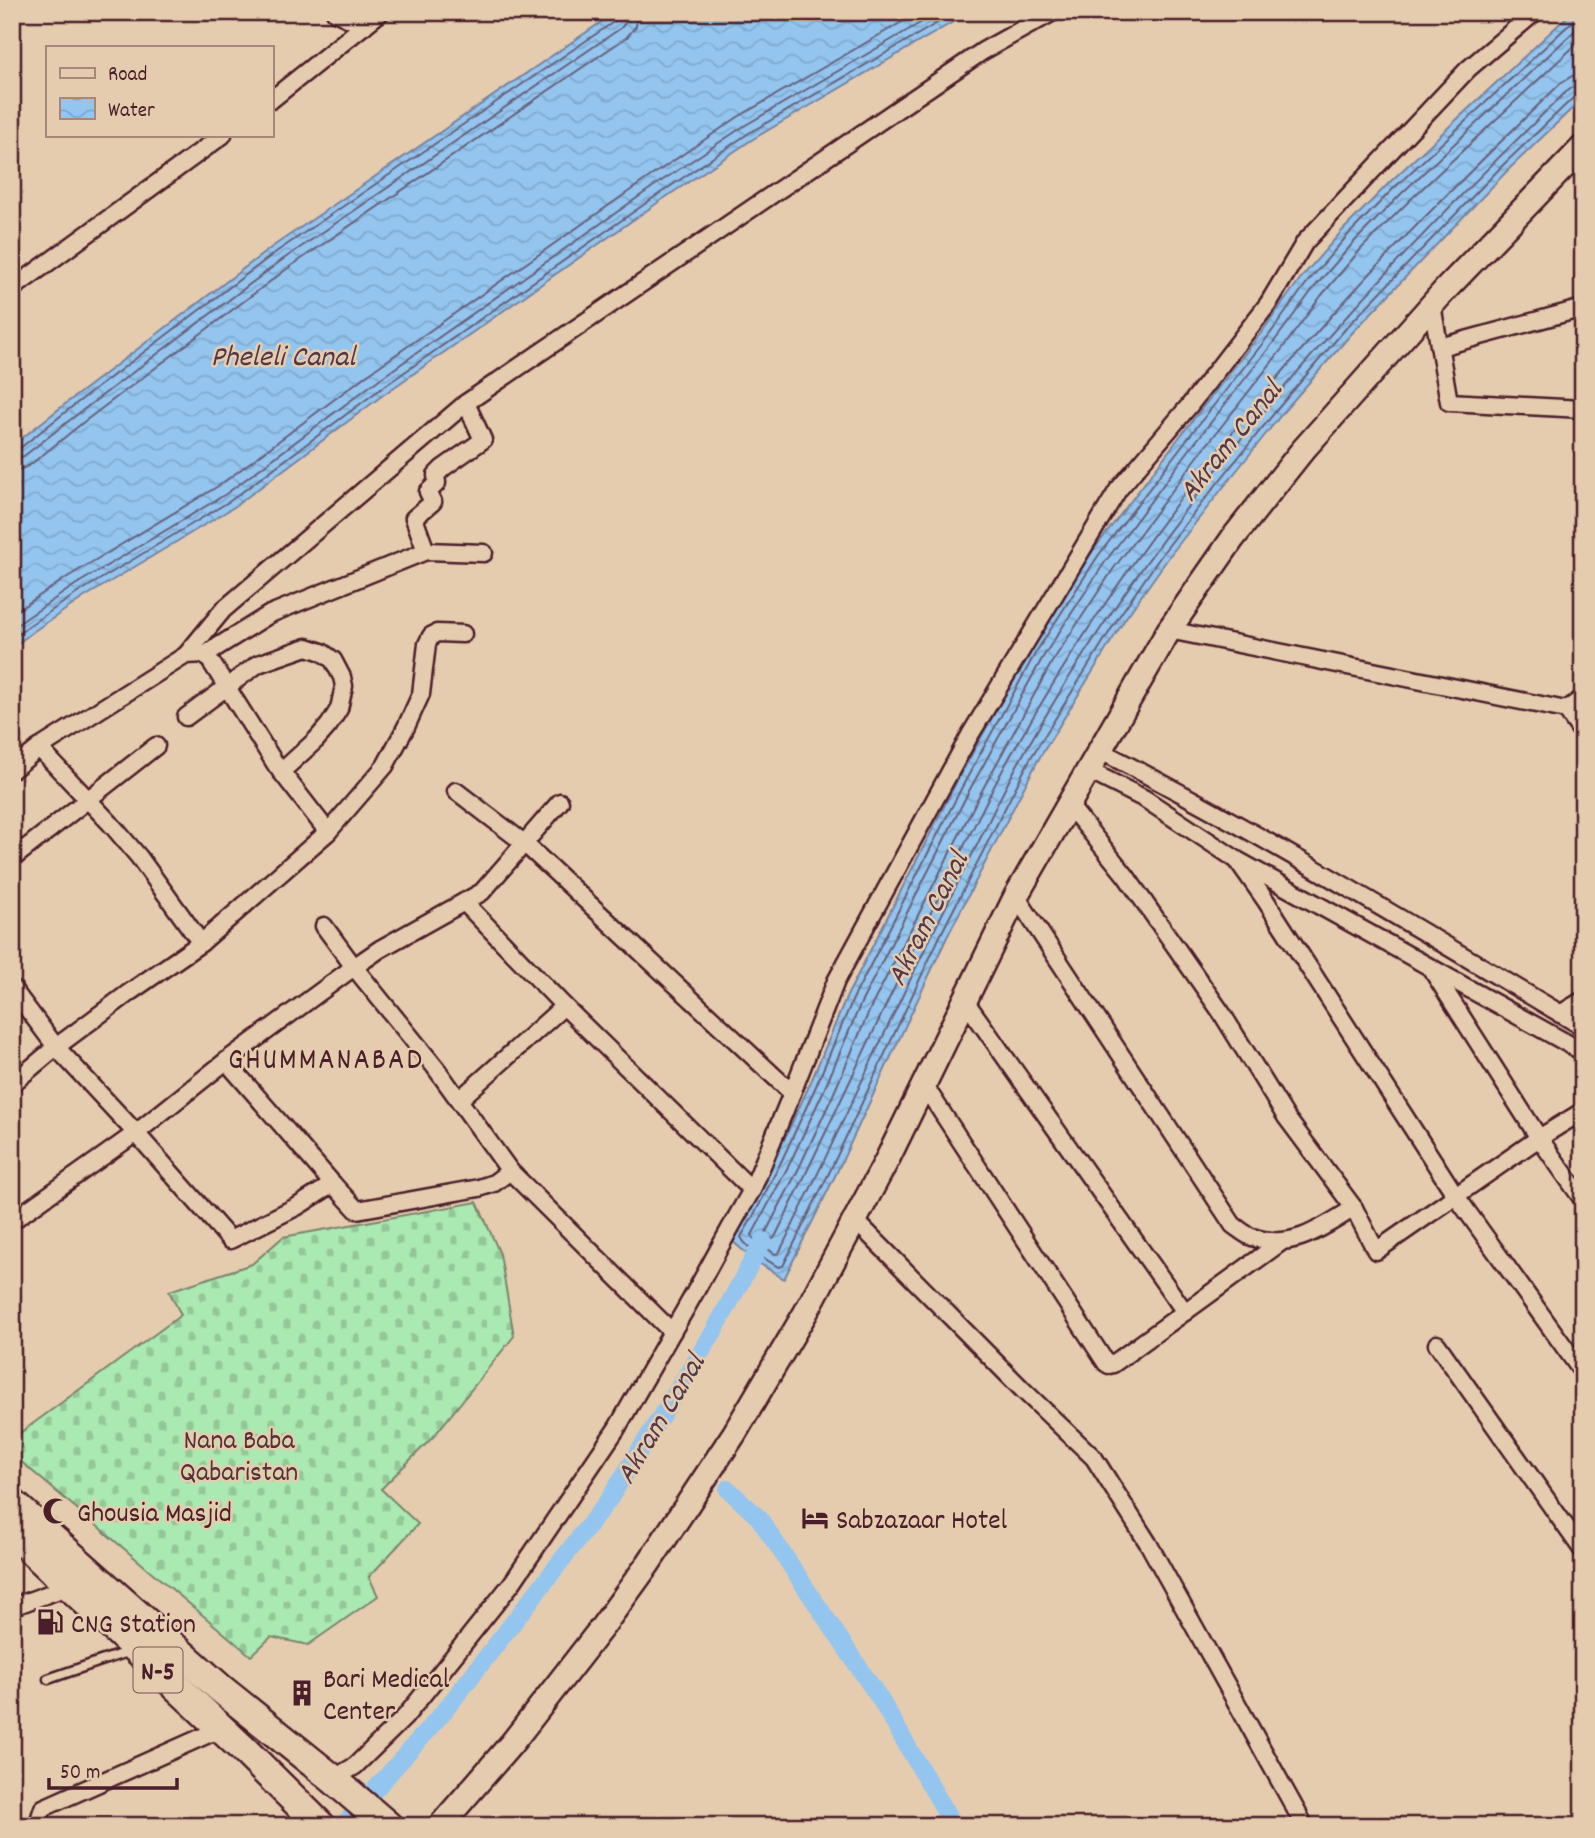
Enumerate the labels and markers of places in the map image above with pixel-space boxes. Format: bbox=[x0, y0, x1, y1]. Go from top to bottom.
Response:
mosque icon: Ghousia Masjid bbox=[41, 1496, 71, 1526]
place label: Ghousia Masjid bbox=[77, 1496, 232, 1536]
hotel icon: Sabzazaar Hotel bbox=[800, 1503, 830, 1533]
place label: Sabzazaar Hotel bbox=[836, 1503, 1008, 1543]
fuel station icon: CNG Station bbox=[35, 1607, 65, 1637]
place label: CNG Station bbox=[71, 1607, 196, 1647]
place label: Bari Medical Center bbox=[323, 1662, 450, 1734]
building icon: Bari Medical Center bbox=[287, 1678, 317, 1708]

